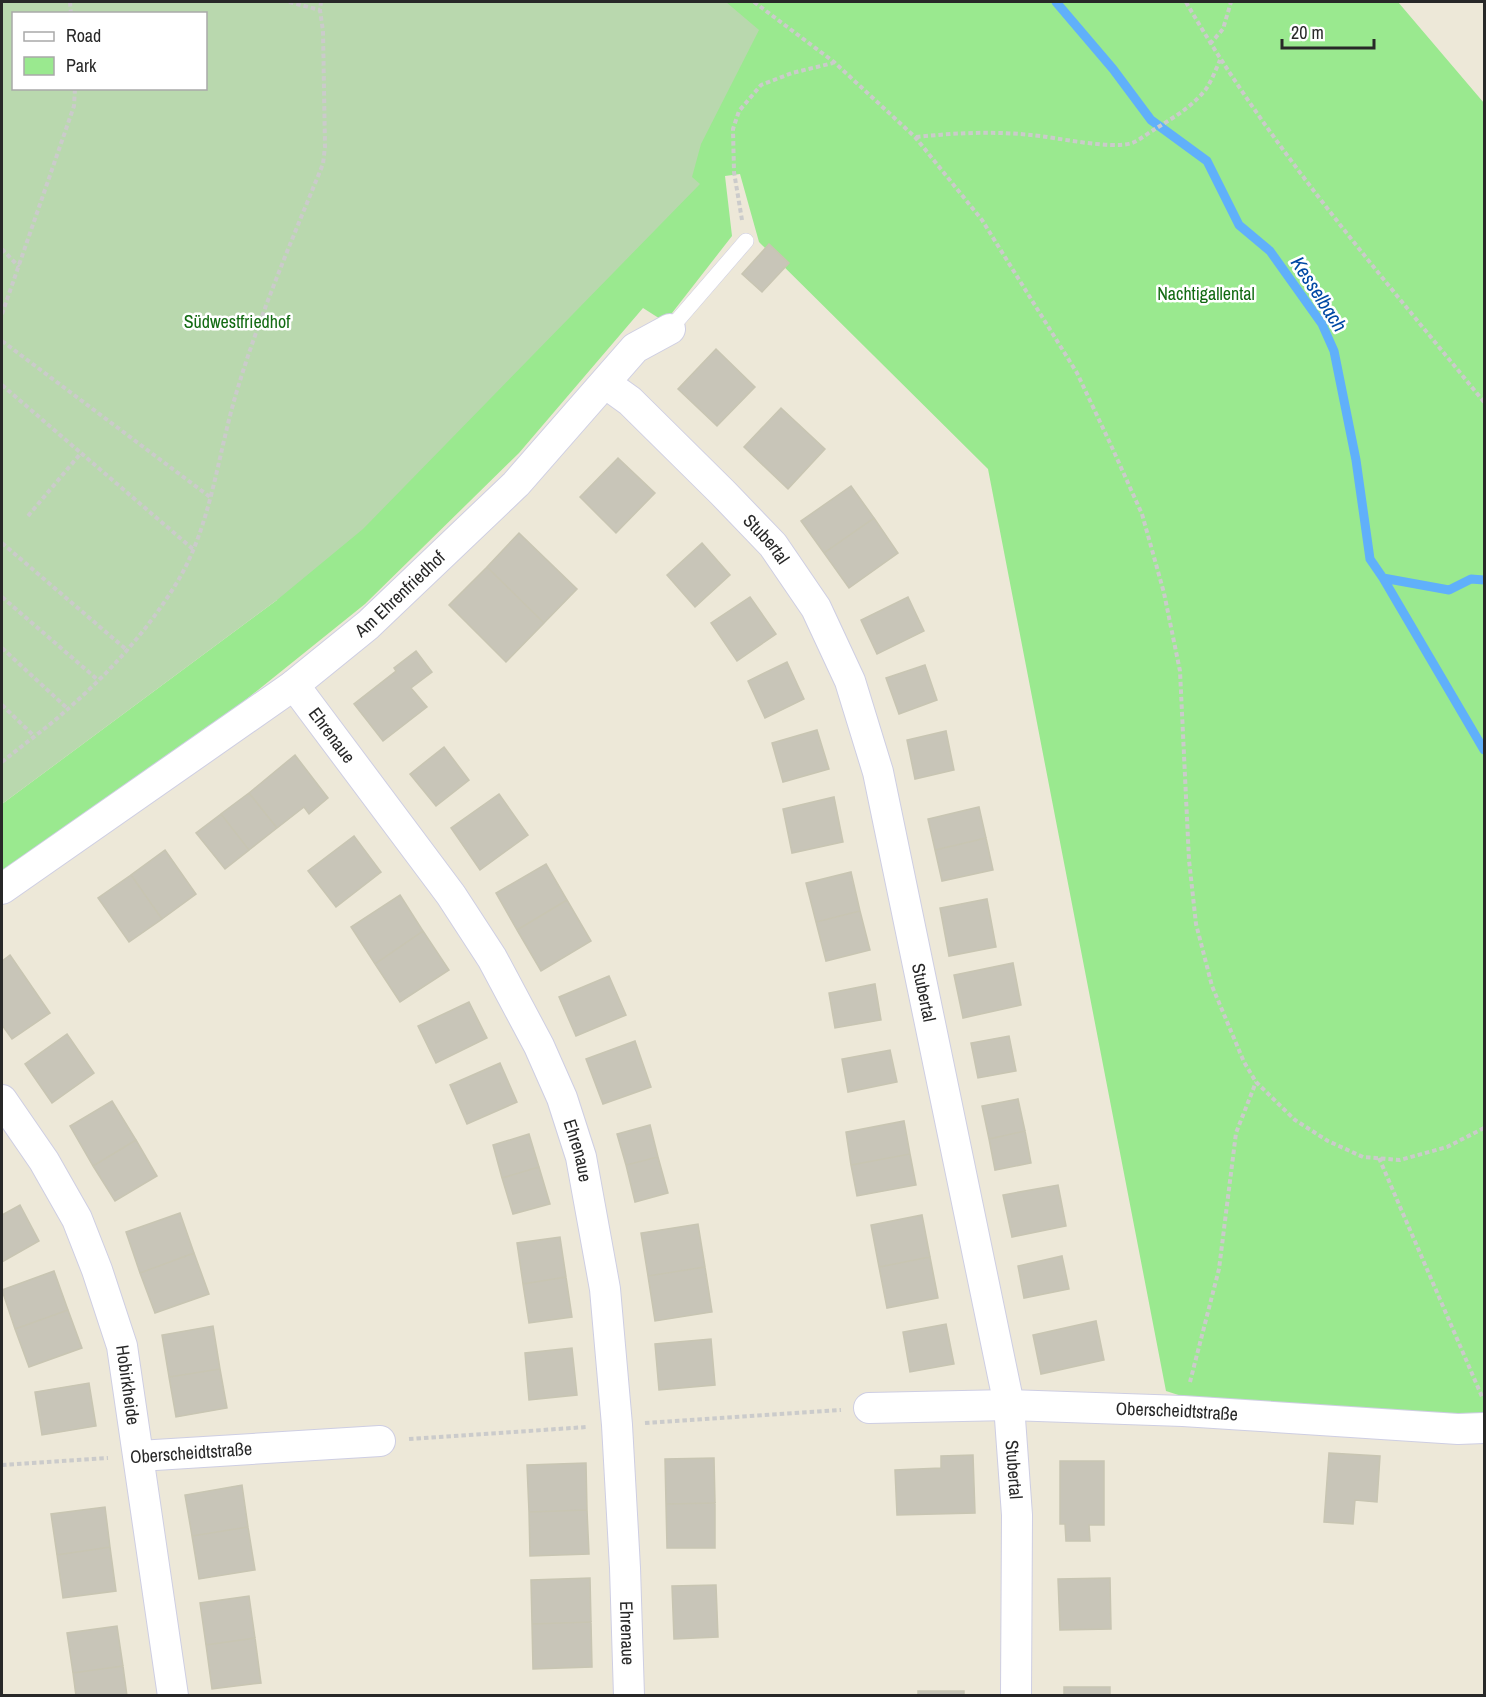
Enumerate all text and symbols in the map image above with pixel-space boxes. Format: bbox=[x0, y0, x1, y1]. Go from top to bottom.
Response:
legend bbox=[12, 12, 207, 90]
scale bar bbox=[1282, 12, 1374, 50]
text: 20 m bbox=[1291, 20, 1324, 45]
text: Road bbox=[66, 23, 101, 48]
text: Park bbox=[66, 53, 97, 78]
water label: Kesselbach bbox=[1285, 251, 1354, 337]
park label: Nachtigallental bbox=[1157, 281, 1255, 306]
park label: Südwestfriedhof bbox=[184, 309, 291, 334]
street label: Stubertal bbox=[738, 508, 795, 569]
street label: Am Ehrenfriedhof bbox=[349, 544, 451, 643]
street label: Ehrenaue bbox=[303, 702, 361, 768]
street label: Stubertal bbox=[906, 961, 942, 1024]
street label: Ehrenaue bbox=[558, 1116, 598, 1184]
street label: Hobirkheide bbox=[110, 1343, 146, 1427]
street label: Oberscheidtstraße bbox=[1115, 1396, 1239, 1427]
street label: Oberscheidtstraße bbox=[129, 1436, 253, 1469]
street label: Stubertal bbox=[1000, 1439, 1029, 1500]
street label: Ehrenaue bbox=[614, 1601, 641, 1665]

